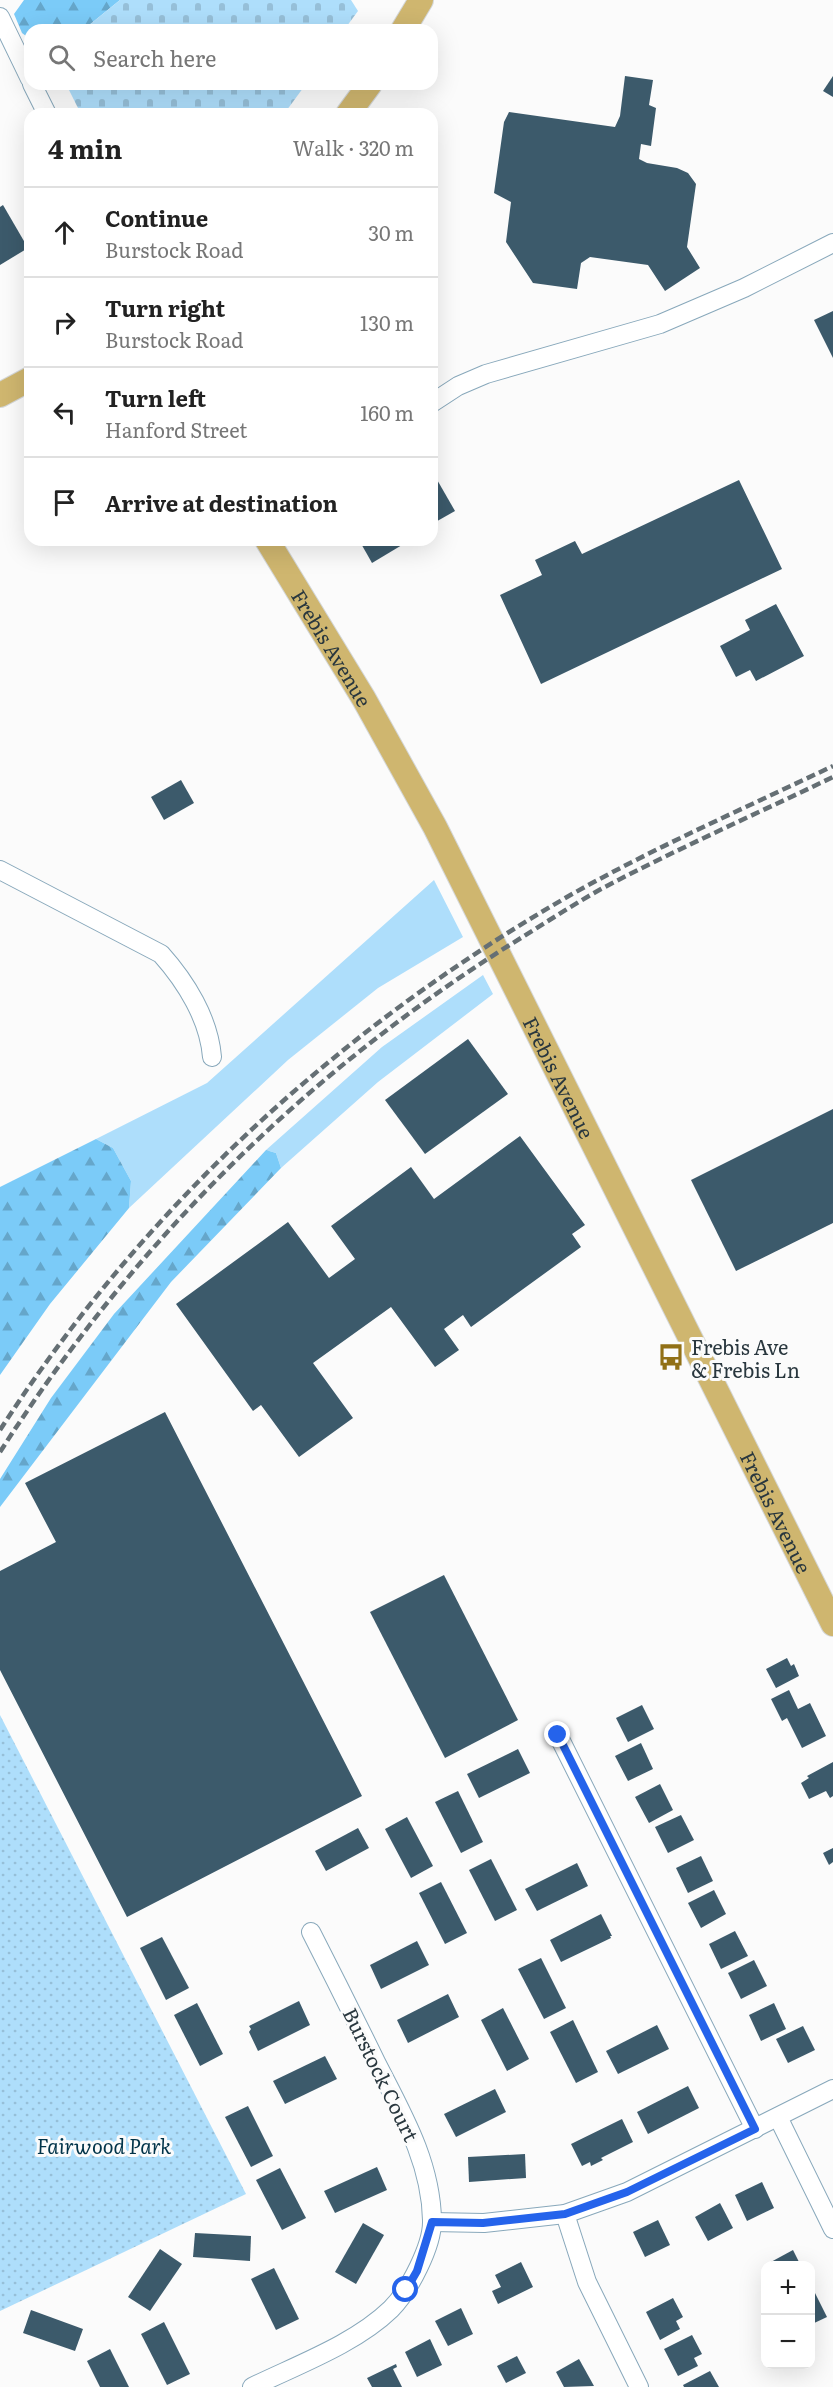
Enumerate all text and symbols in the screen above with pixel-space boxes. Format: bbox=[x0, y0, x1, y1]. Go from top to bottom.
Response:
search box bbox=[24, 24, 438, 90]
icon: search bbox=[45, 41, 78, 74]
text: Search here bbox=[93, 41, 216, 74]
text: 4 min bbox=[48, 128, 122, 167]
text: Walk · 320 m bbox=[293, 132, 414, 162]
text: Continue bbox=[105, 201, 208, 234]
icon: ahead bbox=[48, 216, 81, 249]
text: 30 m bbox=[368, 217, 414, 247]
text: Burstock Road bbox=[105, 234, 243, 264]
text: Turn right bbox=[105, 291, 225, 324]
icon: right bbox=[48, 306, 81, 339]
text: 130 m bbox=[360, 307, 414, 337]
text: Burstock Road bbox=[105, 324, 243, 354]
text: Turn left bbox=[105, 381, 206, 414]
icon: left bbox=[48, 396, 81, 429]
text: 160 m bbox=[360, 397, 414, 427]
text: Hanford Street bbox=[105, 414, 247, 444]
icon: arrive bbox=[48, 486, 81, 519]
text: Arrive at destination bbox=[105, 486, 338, 519]
street label: Frebis Avenue bbox=[285, 583, 380, 712]
street label: Frebis Avenue bbox=[517, 1011, 603, 1143]
place label: Frebis Ave & Frebis Ln bbox=[691, 1331, 800, 1384]
bus stop icon: Frebis Ave & Frebis Ln bbox=[656, 1342, 686, 1372]
street label: Frebis Avenue bbox=[734, 1446, 820, 1578]
route end bbox=[544, 1721, 570, 1747]
street label: Burstock Court bbox=[337, 2002, 427, 2146]
park label: Fairwood Park bbox=[37, 2130, 171, 2160]
map controls bbox=[761, 2261, 815, 2369]
button: + bbox=[761, 2261, 815, 2315]
route start bbox=[392, 2276, 418, 2302]
button: − bbox=[761, 2315, 815, 2369]

